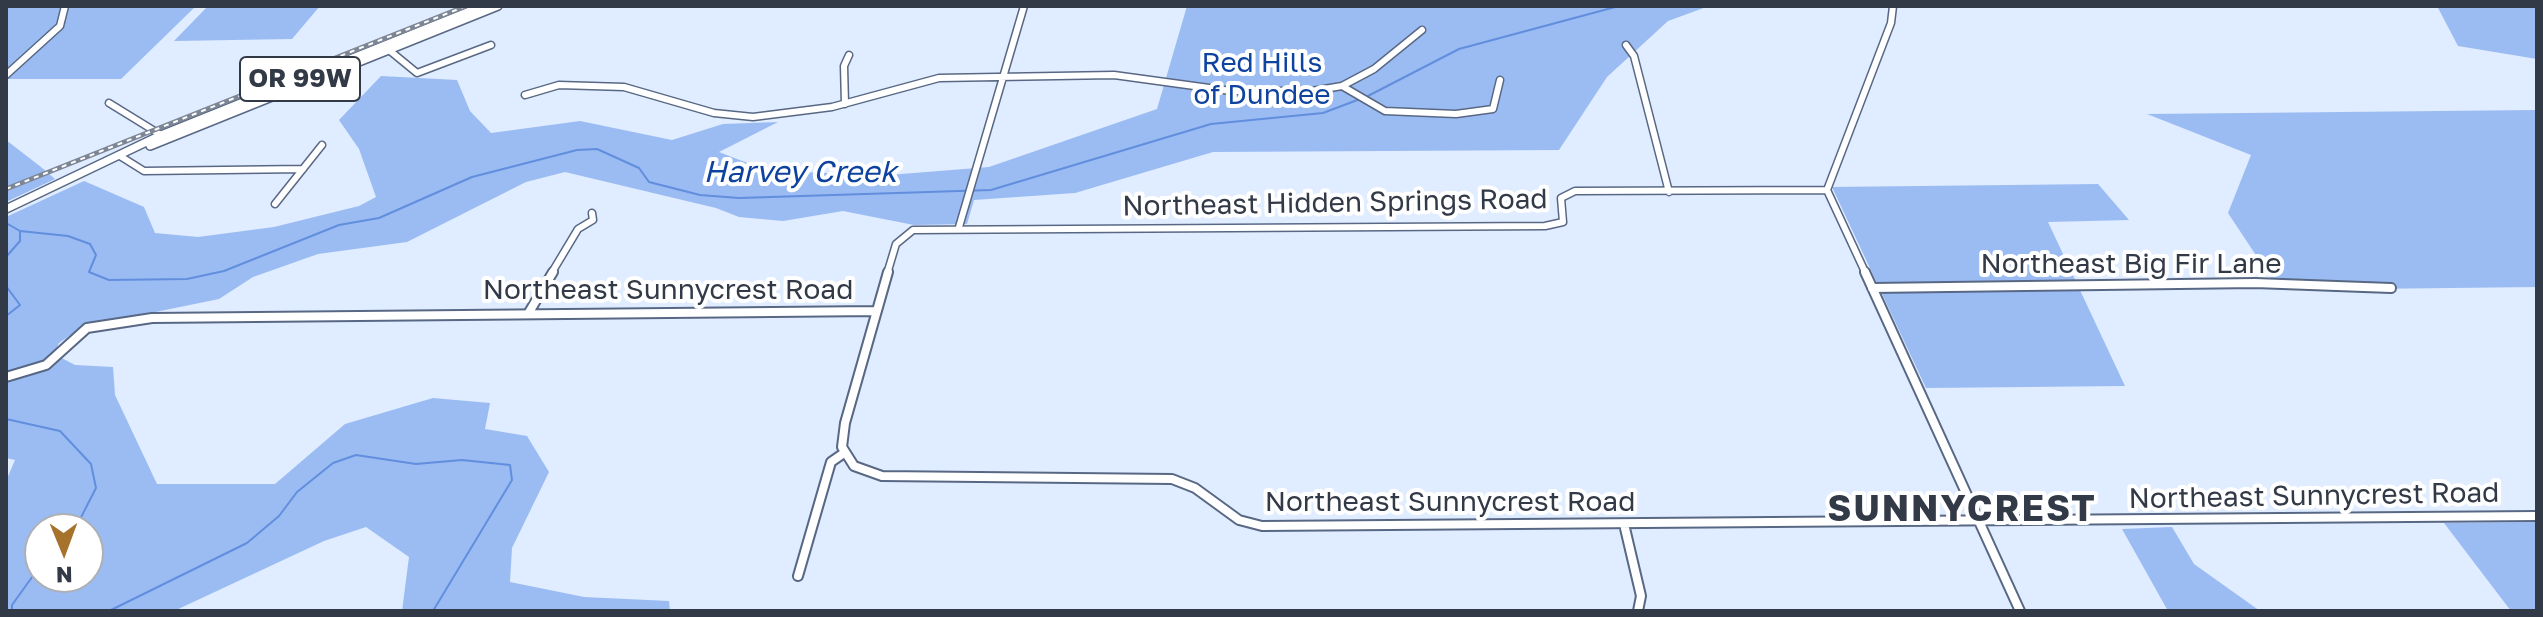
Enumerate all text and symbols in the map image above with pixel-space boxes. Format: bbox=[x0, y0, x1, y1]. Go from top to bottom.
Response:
park label: Red Hills of Dundee bbox=[1193, 46, 1331, 112]
road number: OR 99W bbox=[240, 57, 360, 101]
water label: Harvey Creek bbox=[703, 154, 897, 190]
street label: Northeast Hidden Springs Road bbox=[1122, 182, 1548, 224]
street label: Northeast Big Fir Lane bbox=[1980, 247, 2282, 281]
street label: Northeast Sunnycrest Road bbox=[483, 273, 853, 307]
street label: Northeast Sunnycrest Road bbox=[2128, 476, 2500, 516]
street label: Northeast Sunnycrest Road bbox=[1265, 485, 1635, 519]
district label: SUNNYCREST bbox=[1827, 488, 2097, 532]
north arrow bbox=[24, 513, 104, 593]
text: N bbox=[56, 562, 73, 589]

